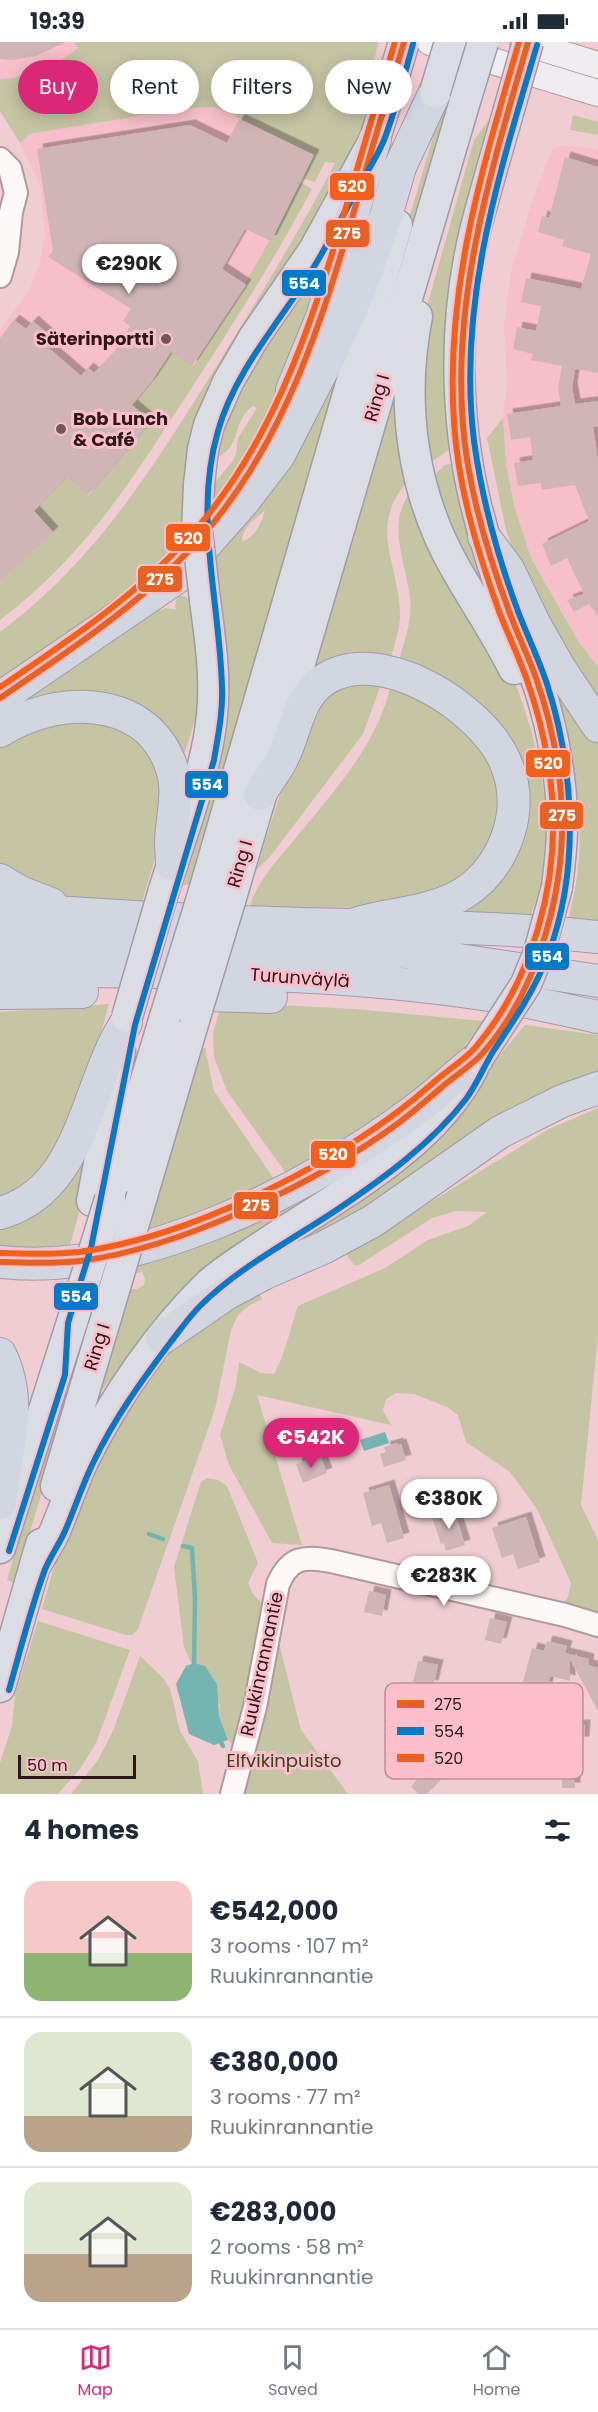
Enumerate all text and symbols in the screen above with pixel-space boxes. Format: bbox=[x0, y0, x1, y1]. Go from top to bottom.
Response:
text: 19:39 bbox=[30, 6, 85, 37]
chip: Buy bbox=[18, 60, 98, 114]
chip: Rent bbox=[110, 60, 199, 114]
chip: Filters bbox=[211, 60, 313, 114]
chip: New bbox=[325, 60, 412, 114]
line badge: 520 bbox=[329, 172, 375, 201]
text: 520 bbox=[337, 175, 367, 198]
line badge: 275 bbox=[325, 219, 370, 248]
text: 275 bbox=[333, 222, 361, 245]
pin: €290K bbox=[87, 244, 171, 295]
text: €290K bbox=[96, 249, 162, 277]
line badge: 554 bbox=[281, 269, 327, 297]
text: 554 bbox=[288, 272, 320, 295]
place label: Säterinportti bbox=[36, 326, 154, 351]
marker: Säterinportti bbox=[159, 332, 173, 346]
street label: Ring I bbox=[358, 371, 395, 425]
place label: Bob Lunch & Café bbox=[73, 406, 168, 452]
marker: Bob Lunch & Café bbox=[54, 422, 68, 436]
line badge: 520 bbox=[165, 523, 211, 552]
text: 520 bbox=[173, 527, 203, 550]
line badge: 275 bbox=[137, 565, 183, 593]
text: 275 bbox=[146, 568, 174, 591]
line badge: 520 bbox=[525, 749, 571, 778]
text: 520 bbox=[533, 752, 563, 775]
line badge: 554 bbox=[184, 770, 229, 799]
text: 554 bbox=[191, 773, 223, 796]
line badge: 275 bbox=[539, 801, 584, 830]
text: 275 bbox=[548, 804, 576, 827]
street label: Ring I bbox=[221, 837, 258, 891]
line badge: 554 bbox=[524, 942, 570, 971]
text: 554 bbox=[531, 945, 563, 968]
street label: Turunväylä bbox=[249, 962, 351, 993]
line badge: 520 bbox=[310, 1140, 356, 1169]
text: 520 bbox=[318, 1143, 348, 1166]
line badge: 275 bbox=[233, 1191, 279, 1220]
text: 275 bbox=[242, 1194, 270, 1217]
line badge: 554 bbox=[53, 1282, 99, 1311]
text: 554 bbox=[60, 1285, 92, 1308]
street label: Ring I bbox=[78, 1320, 116, 1374]
pin: €542K bbox=[269, 1418, 353, 1469]
text: €542K bbox=[277, 1423, 345, 1451]
pin: €380K bbox=[407, 1479, 491, 1530]
text: €380K bbox=[415, 1484, 483, 1512]
pin: €283K bbox=[402, 1556, 486, 1607]
text: €283K bbox=[411, 1561, 477, 1589]
street label: Ruukinrannantie bbox=[234, 1589, 289, 1738]
legend bbox=[385, 1683, 583, 1779]
text: 275 bbox=[434, 1693, 462, 1716]
text: 554 bbox=[434, 1720, 464, 1743]
text: 520 bbox=[434, 1747, 463, 1770]
park label: Elfvikinpuisto bbox=[227, 1748, 341, 1773]
scale bar bbox=[18, 1752, 136, 1780]
text: 50 m bbox=[27, 1754, 68, 1777]
text: 4 homes bbox=[24, 1812, 139, 1848]
icon: filters bbox=[541, 1814, 574, 1847]
text: €542,000 bbox=[210, 1893, 338, 1929]
icon: home bbox=[72, 1905, 144, 1977]
text: 3 rooms · 107 m² bbox=[210, 1932, 369, 1960]
text: Ruukinrannantie bbox=[210, 1962, 373, 1990]
text: €380,000 bbox=[210, 2044, 339, 2080]
icon: home bbox=[72, 2056, 144, 2128]
text: 3 rooms · 77 m² bbox=[210, 2083, 361, 2111]
text: Ruukinrannantie bbox=[210, 2113, 373, 2141]
text: €283,000 bbox=[210, 2194, 336, 2230]
icon: home bbox=[72, 2206, 144, 2278]
text: 2 rooms · 58 m² bbox=[210, 2233, 364, 2261]
text: Ruukinrannantie bbox=[210, 2263, 373, 2291]
tab: Map bbox=[77, 2341, 113, 2402]
tab: Saved bbox=[268, 2341, 318, 2402]
tab: Home bbox=[473, 2341, 520, 2402]

